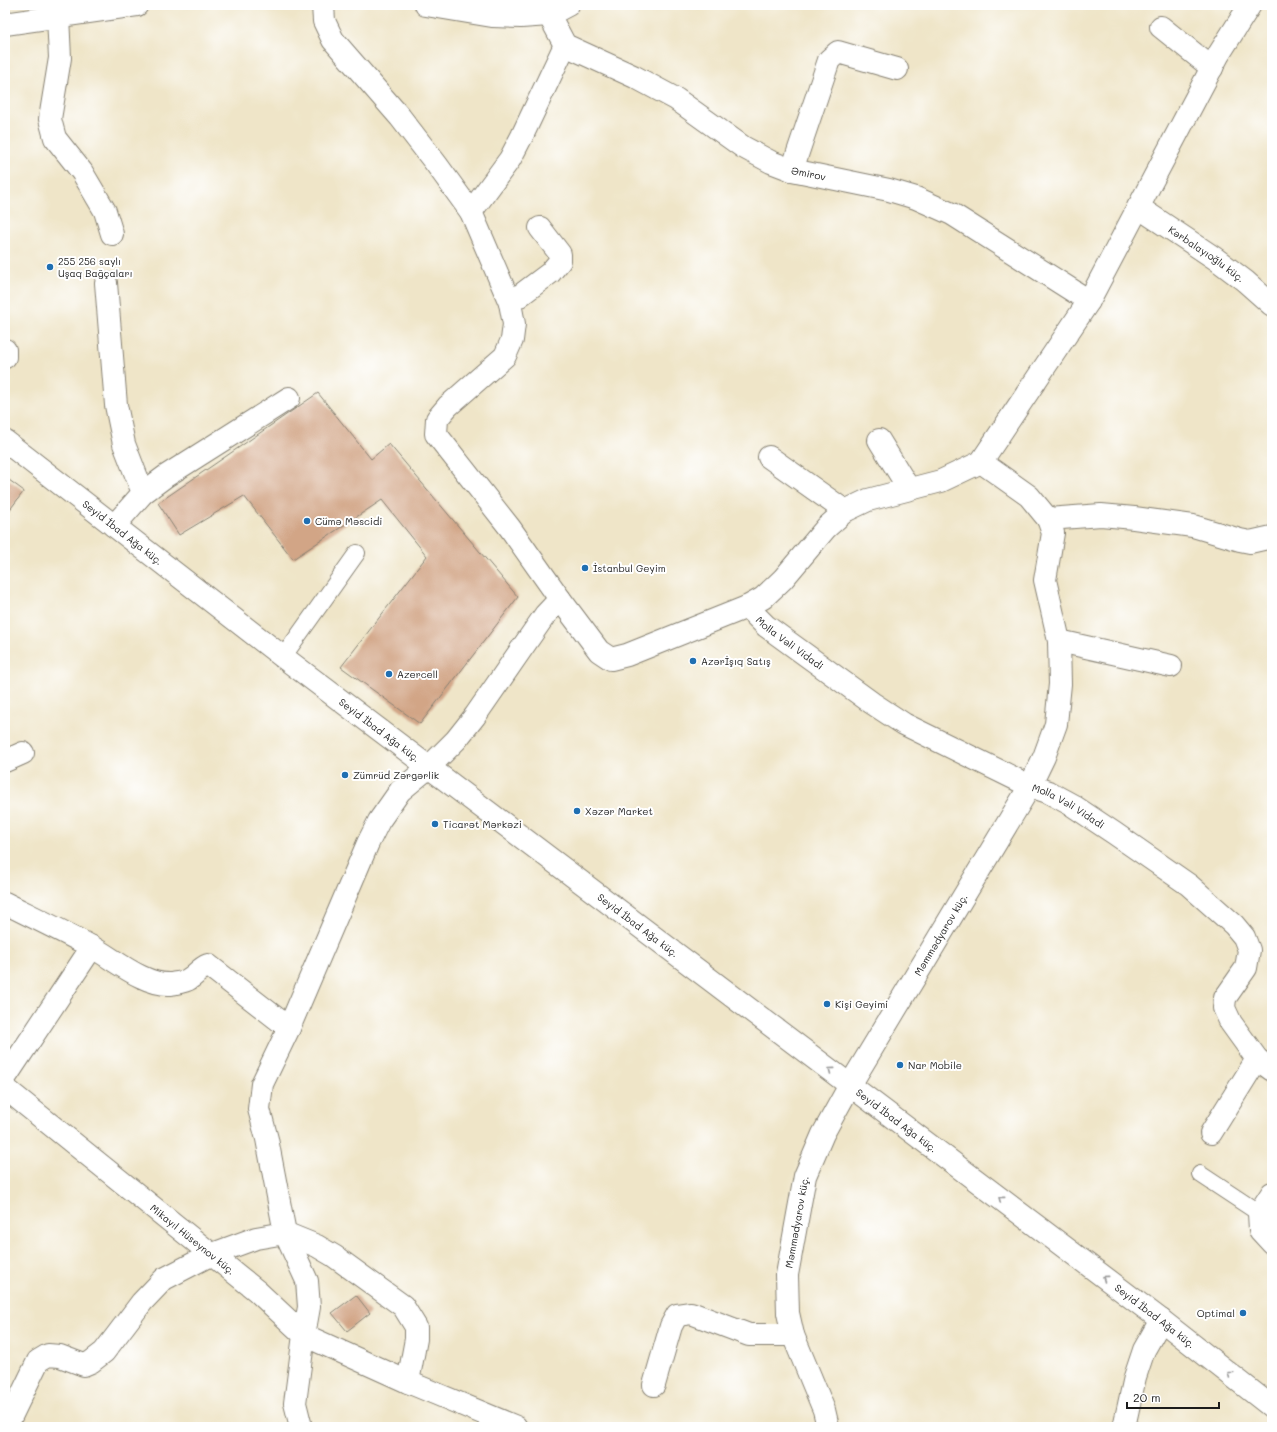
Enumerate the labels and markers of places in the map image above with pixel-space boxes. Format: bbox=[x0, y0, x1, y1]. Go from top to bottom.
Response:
place label: 255 256 saylı Uşaq Bağçaları bbox=[58, 254, 133, 280]
marker: 255 256 saylı Uşaq Bağçaları bbox=[45, 262, 55, 272]
place label: Cümə Məscidi bbox=[315, 514, 382, 528]
marker: Cümə Məscidi bbox=[302, 516, 312, 526]
place label: İstanbul Geyim bbox=[593, 561, 666, 575]
marker: İstanbul Geyim bbox=[580, 563, 590, 573]
place label: Azərİşıq Satış bbox=[701, 654, 771, 668]
marker: Azərİşıq Satış bbox=[688, 656, 698, 666]
place label: Azercell bbox=[397, 667, 438, 681]
marker: Azercell bbox=[384, 669, 394, 679]
place label: Zümrüd Zərgərlik bbox=[353, 768, 439, 782]
marker: Zümrüd Zərgərlik bbox=[340, 770, 350, 780]
place label: Xəzər Market bbox=[585, 804, 653, 818]
marker: Xəzər Market bbox=[572, 806, 582, 816]
place label: Ticarət Mərkəzi bbox=[443, 817, 522, 831]
marker: Ticarət Mərkəzi bbox=[430, 819, 440, 829]
place label: Kişi Geyimi bbox=[835, 997, 888, 1011]
marker: Kişi Geyimi bbox=[822, 999, 832, 1009]
place label: Nar Mobile bbox=[908, 1058, 962, 1072]
marker: Nar Mobile bbox=[895, 1060, 905, 1070]
place label: Optimal bbox=[1197, 1306, 1235, 1320]
marker: Optimal bbox=[1238, 1308, 1248, 1318]

